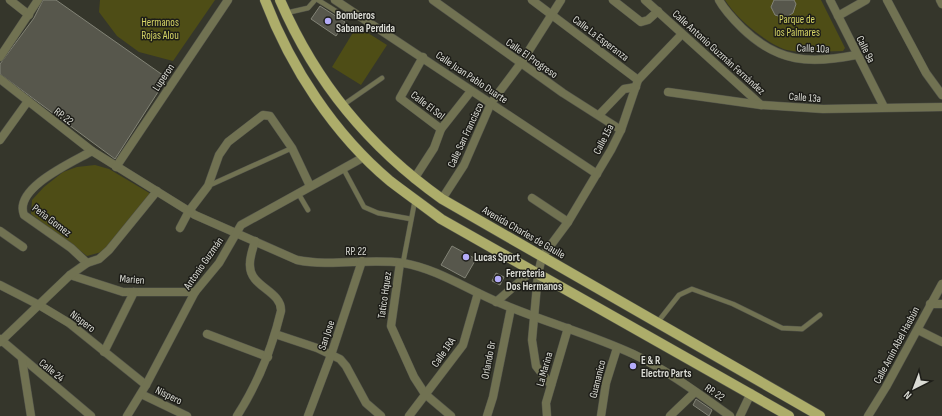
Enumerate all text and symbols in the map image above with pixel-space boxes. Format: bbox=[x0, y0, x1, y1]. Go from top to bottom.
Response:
street label: Calle Antonio Guzmán Fernández bbox=[670, 7, 768, 97]
place label: Bomberos Sabana Perdida bbox=[336, 9, 396, 35]
street label: Calle La Esperanza bbox=[570, 13, 631, 64]
park label: Parque de los Palmares bbox=[774, 13, 820, 39]
park label: Hermanos Rojas Alou bbox=[141, 16, 179, 42]
marker: Bomberos Sabana Perdida bbox=[323, 16, 333, 26]
street label: Calle 9a bbox=[853, 33, 878, 65]
street label: Calle El Progreso bbox=[503, 36, 561, 81]
street label: Calle 10a bbox=[796, 41, 830, 56]
street label: Calle Juan Pablo Duarte bbox=[433, 49, 510, 106]
street label: Luperon bbox=[150, 61, 177, 93]
street label: Calle El Sol bbox=[408, 88, 447, 122]
street label: Calle 13a bbox=[788, 90, 822, 105]
street label: Calle San Francisco bbox=[445, 100, 486, 170]
street label: RP. 22 bbox=[51, 105, 76, 128]
street label: Calle 15a bbox=[590, 122, 617, 157]
street label: Peña Gomez bbox=[30, 202, 74, 239]
street label: Avenida Charles de Gaulle bbox=[479, 203, 568, 261]
street label: Antonio Guzmán bbox=[180, 234, 226, 293]
street label: RP. 22 bbox=[345, 245, 367, 258]
place label: Lucas Sport bbox=[474, 251, 520, 264]
marker: Lucas Sport bbox=[461, 252, 471, 262]
place label: Ferreteria Dos Hermanos bbox=[506, 267, 562, 293]
street label: Tatico Hquez bbox=[375, 271, 394, 319]
street label: Marien bbox=[119, 272, 145, 287]
marker: Ferreteria Dos Hermanos bbox=[493, 274, 503, 284]
street label: Calle Amín Abel Hasbún bbox=[871, 304, 922, 386]
street label: Níspero bbox=[68, 308, 98, 335]
street label: San Jose bbox=[316, 319, 337, 352]
street label: Calle 1RA bbox=[429, 335, 458, 370]
street label: Orlando Br bbox=[478, 340, 499, 380]
street label: La Marina bbox=[533, 351, 556, 388]
place label: E & R Electro Parts bbox=[641, 354, 692, 380]
street label: Calle 24 bbox=[36, 356, 67, 385]
street label: Guananico bbox=[586, 358, 609, 400]
marker: E & R Electro Parts bbox=[628, 361, 638, 371]
north arrow bbox=[894, 368, 934, 408]
street label: RP. 22 bbox=[702, 381, 727, 404]
street label: Nispero bbox=[153, 383, 185, 408]
text: N bbox=[901, 388, 914, 402]

